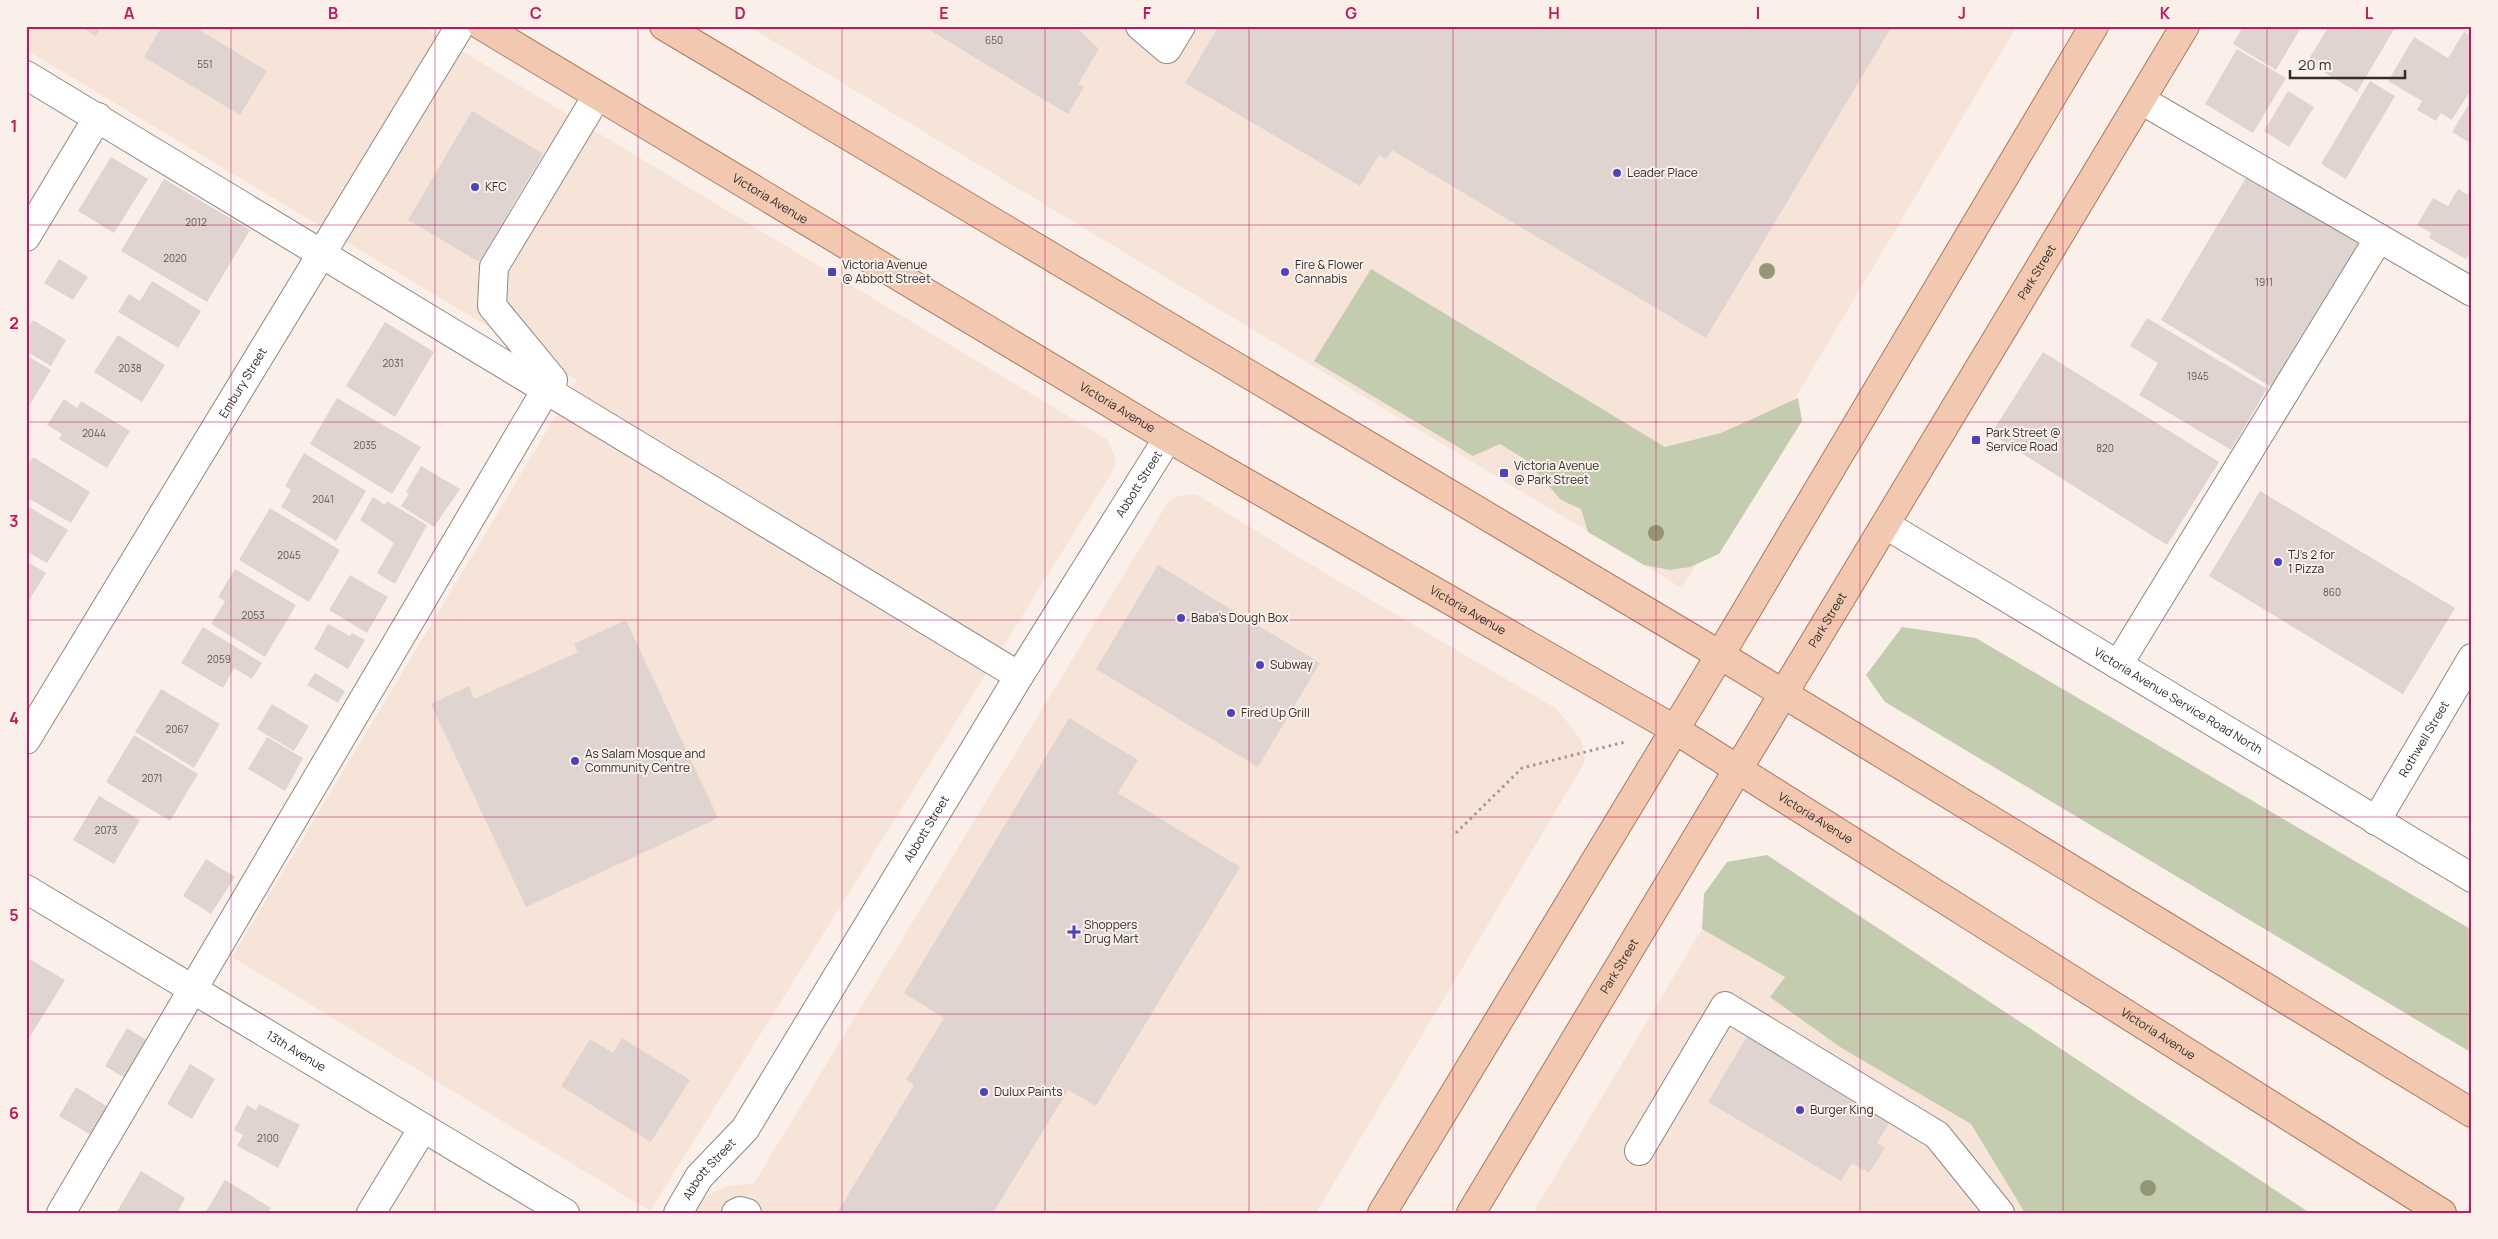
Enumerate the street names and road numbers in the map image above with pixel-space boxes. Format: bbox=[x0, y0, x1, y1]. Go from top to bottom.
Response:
street label: Victoria Avenue bbox=[729, 169, 811, 228]
street label: Park Street bbox=[2013, 241, 2060, 303]
street label: Embury Street bbox=[215, 344, 271, 421]
street label: Victoria Avenue bbox=[1076, 378, 1159, 436]
street label: Abbott Street bbox=[1111, 447, 1166, 520]
street label: Victoria Avenue bbox=[1427, 581, 1509, 639]
street label: Park Street bbox=[1804, 589, 1851, 651]
street label: Victoria Avenue Service Road North bbox=[2091, 643, 2266, 758]
street label: Rothwell Street bbox=[2395, 697, 2453, 780]
street label: Victoria Avenue bbox=[1775, 788, 1856, 848]
street label: Abbott Street bbox=[899, 792, 953, 865]
street label: Park Street bbox=[1596, 935, 1642, 997]
street label: Victoria Avenue bbox=[2118, 1004, 2199, 1064]
street label: 13th Avenue bbox=[263, 1026, 329, 1075]
street label: Abbott Street bbox=[678, 1134, 740, 1203]

